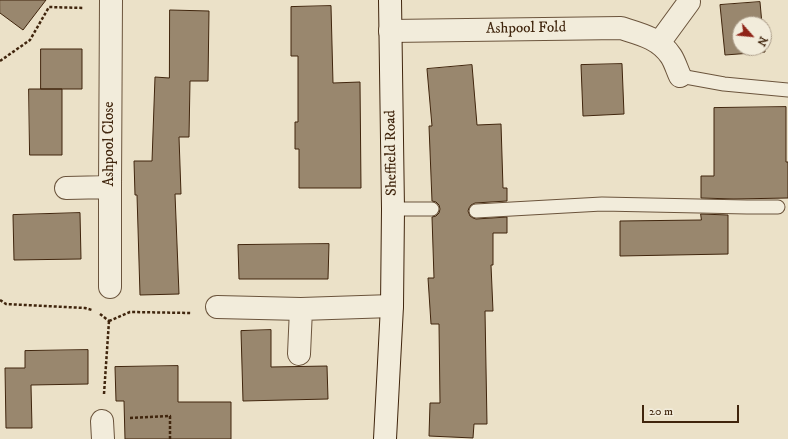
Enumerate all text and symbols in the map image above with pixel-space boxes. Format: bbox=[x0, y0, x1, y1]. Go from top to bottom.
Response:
north arrow bbox=[732, 16, 772, 56]
street label: Ashpool Fold bbox=[486, 19, 566, 39]
text: N bbox=[754, 34, 770, 48]
street label: Ashpool Close bbox=[101, 101, 119, 187]
street label: Sheffield Road bbox=[382, 110, 402, 196]
scale bar bbox=[644, 397, 741, 423]
text: 20 m bbox=[649, 404, 673, 419]

